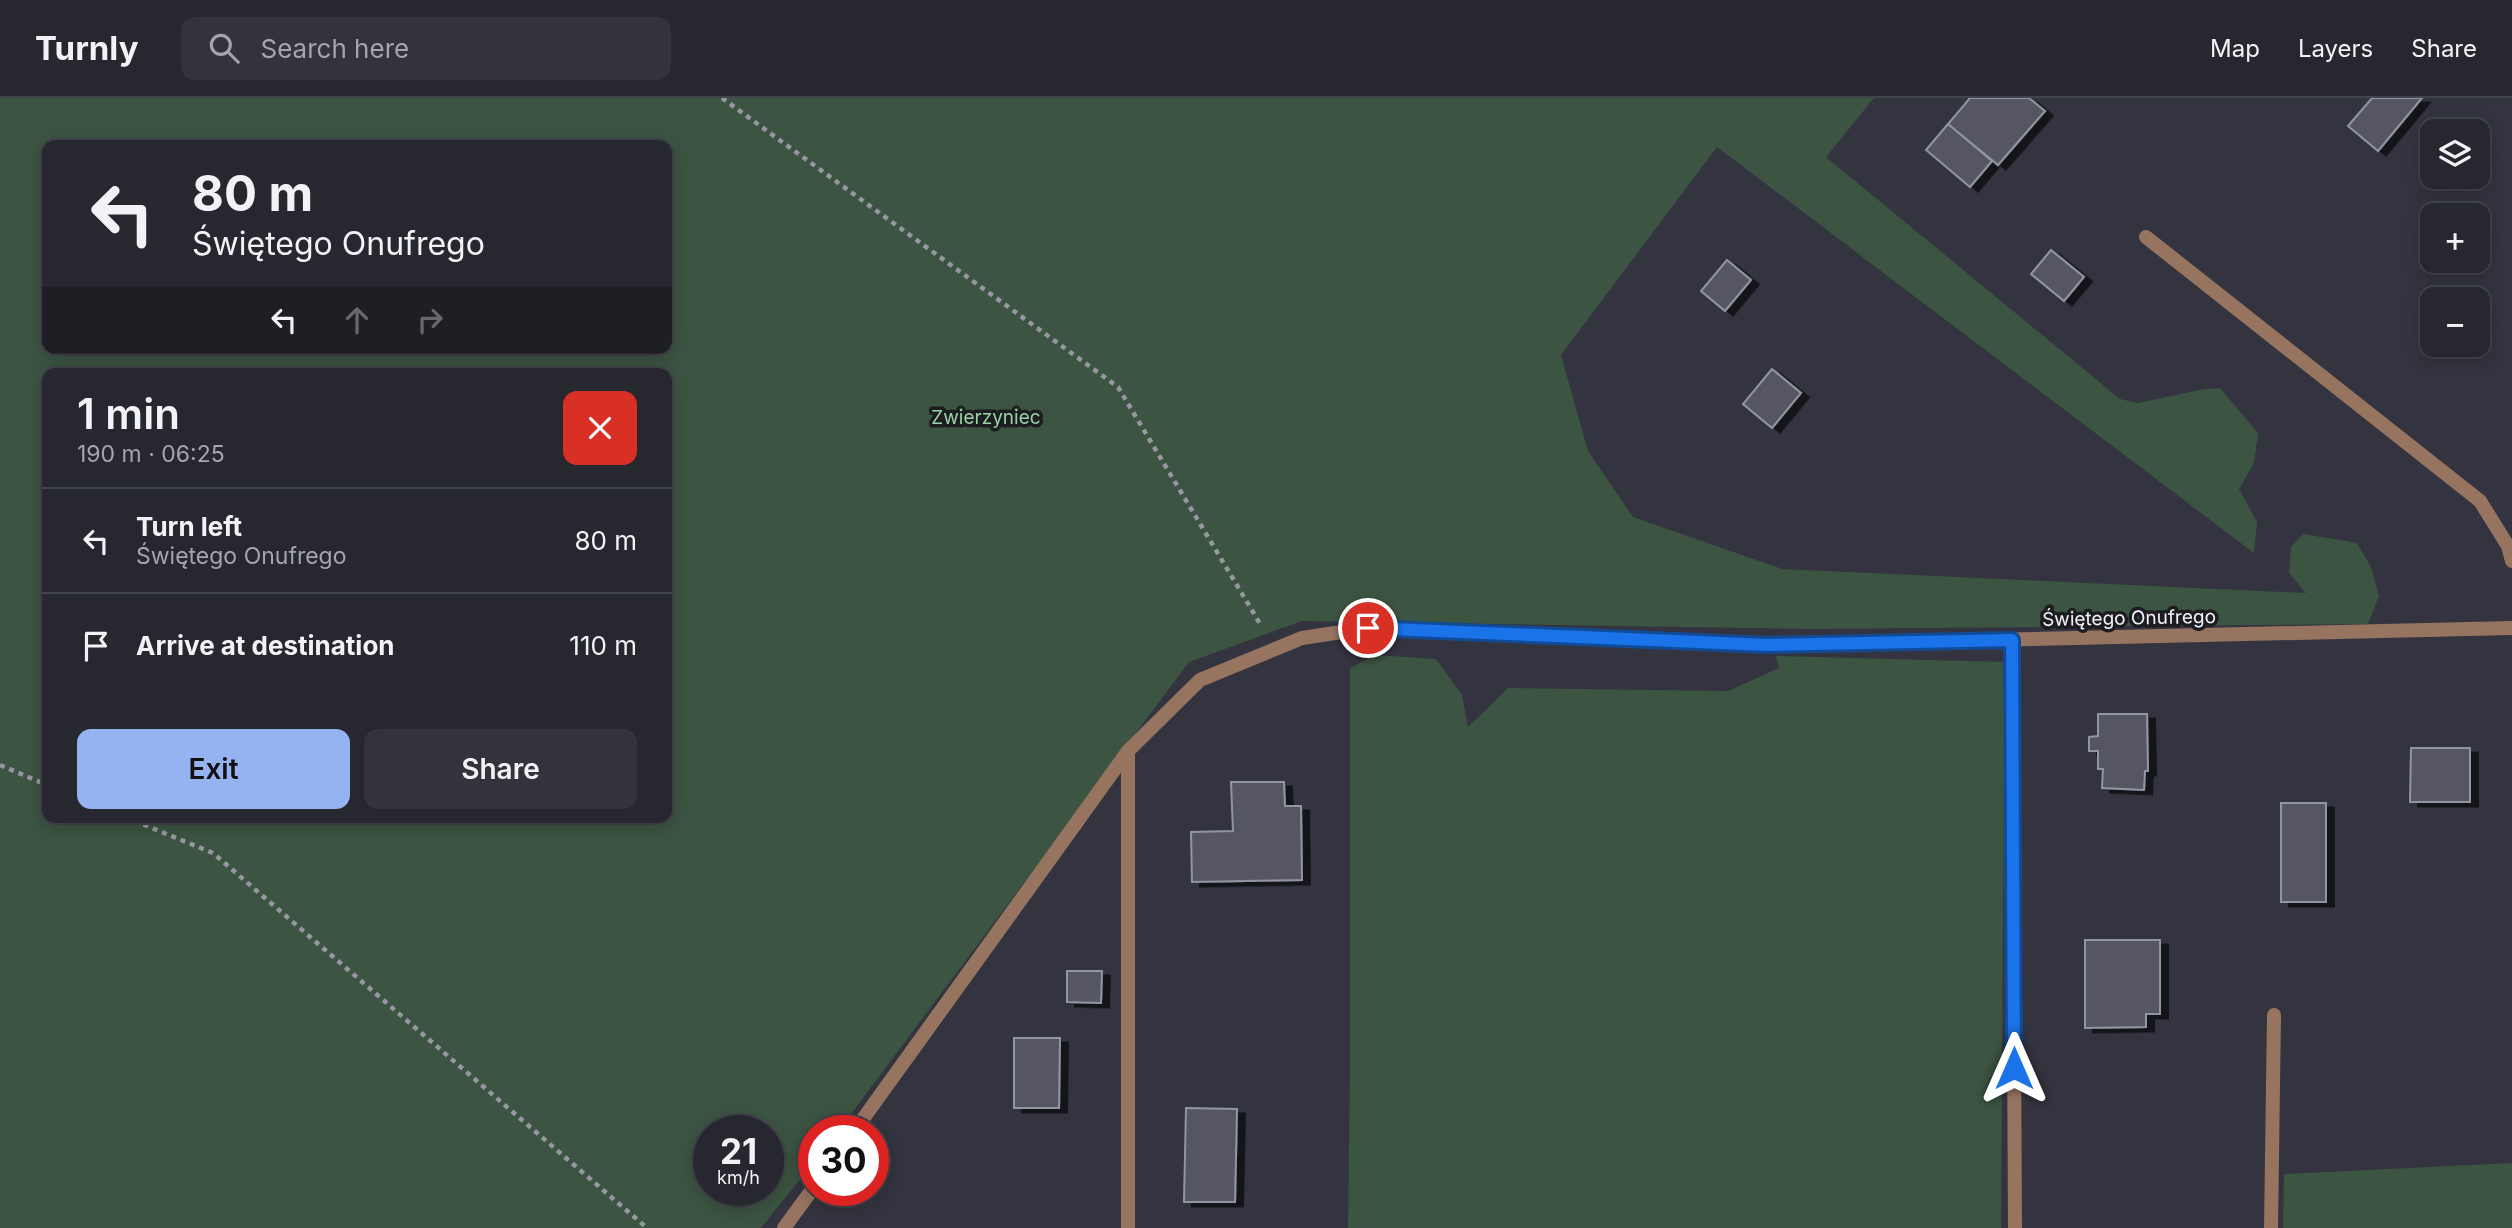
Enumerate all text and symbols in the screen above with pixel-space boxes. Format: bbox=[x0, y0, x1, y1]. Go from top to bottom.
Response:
search box bbox=[181, 17, 671, 80]
text: Turnly bbox=[35, 28, 139, 68]
icon: search bbox=[205, 29, 243, 67]
text: Search here bbox=[261, 33, 409, 64]
text: Map bbox=[2210, 34, 2260, 63]
text: Layers bbox=[2298, 34, 2373, 63]
text: Share bbox=[2411, 34, 2477, 63]
map controls bbox=[2420, 119, 2490, 357]
button: layers bbox=[2420, 119, 2490, 189]
text: 80 m bbox=[192, 164, 313, 223]
icon: left bbox=[77, 168, 168, 259]
button: + bbox=[2420, 203, 2490, 273]
text: Świętego Onufrego bbox=[192, 224, 485, 263]
button: − bbox=[2420, 287, 2490, 357]
icon: left bbox=[265, 301, 303, 339]
icon: ahead bbox=[338, 301, 376, 339]
icon: right bbox=[411, 301, 449, 339]
text: 1 min bbox=[77, 388, 180, 439]
button: close bbox=[563, 391, 637, 465]
park label: Zwierzyniec bbox=[931, 406, 1041, 429]
text: 190 m · 06:25 bbox=[77, 440, 225, 468]
text: Turn left bbox=[136, 511, 242, 542]
icon: left bbox=[77, 522, 115, 560]
text: 80 m bbox=[574, 525, 637, 556]
text: Świętego Onufrego bbox=[136, 542, 347, 570]
pin bbox=[1338, 598, 1398, 658]
street label: Świętego Onufrego bbox=[2042, 605, 2216, 631]
icon: arrive bbox=[1349, 609, 1387, 647]
icon: arrive bbox=[77, 627, 115, 665]
text: Arrive at destination bbox=[136, 630, 395, 661]
text: 110 m bbox=[569, 630, 637, 661]
button: Exit bbox=[77, 729, 350, 809]
button: Share bbox=[364, 729, 637, 809]
position arrow bbox=[1977, 1031, 2051, 1105]
speed limit sign: 30 bbox=[798, 1115, 889, 1206]
text: 21 bbox=[720, 1130, 757, 1172]
text: km/h bbox=[717, 1167, 760, 1188]

